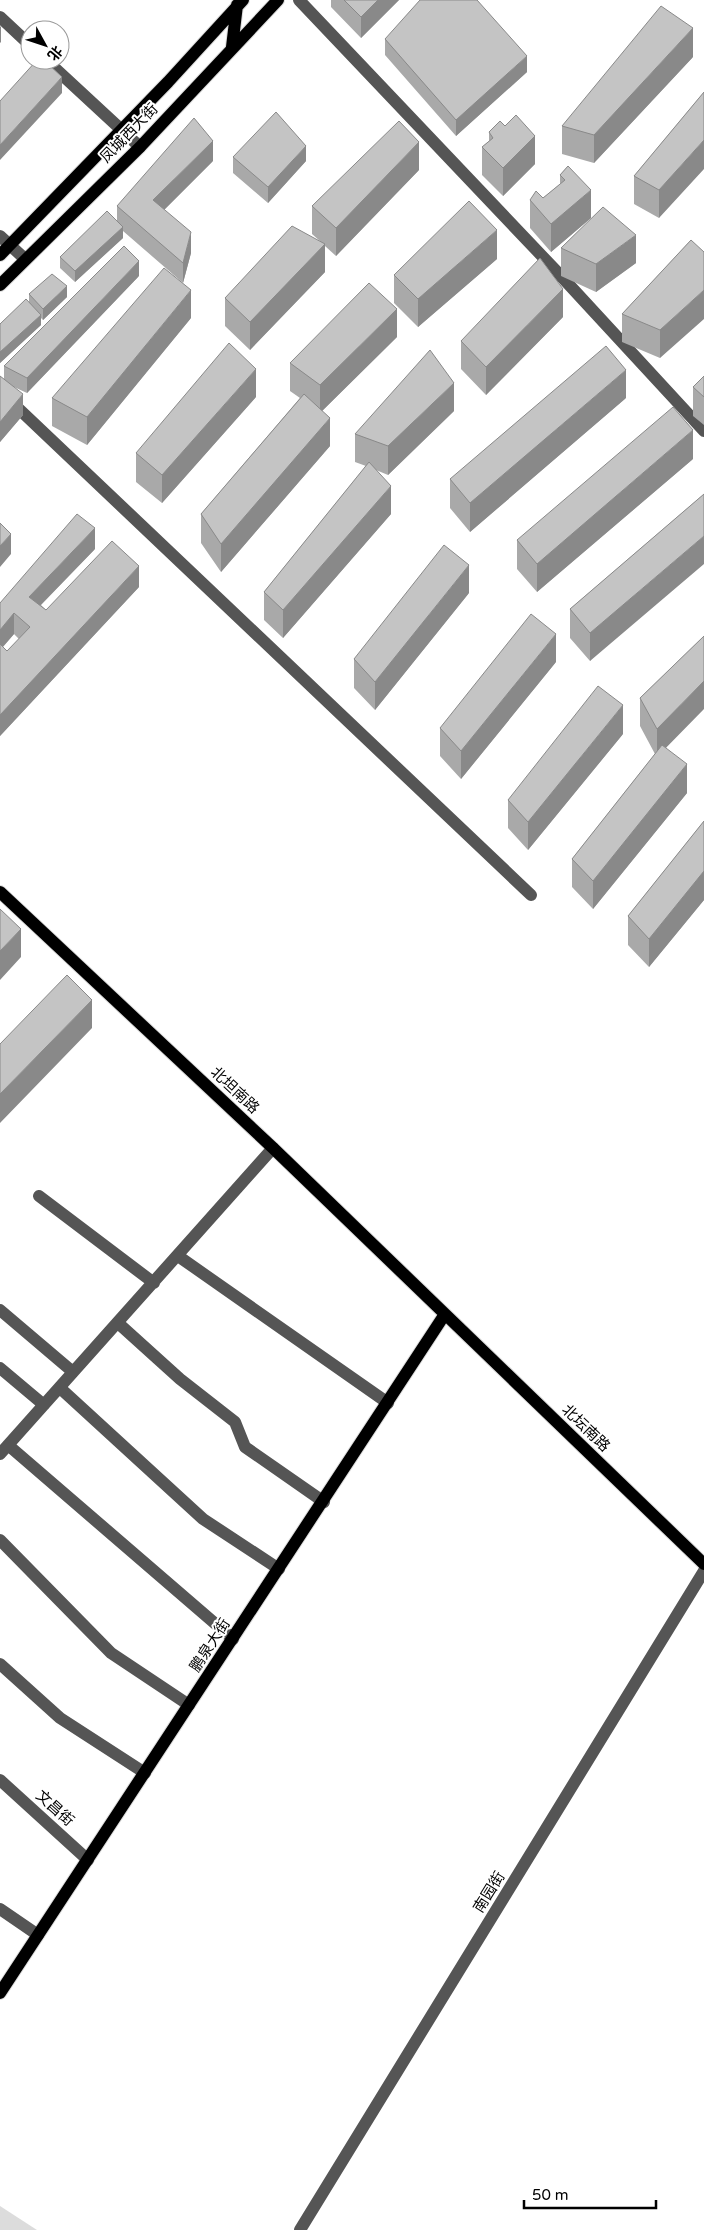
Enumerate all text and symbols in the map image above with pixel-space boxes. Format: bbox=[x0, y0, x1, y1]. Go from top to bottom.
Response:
north arrow bbox=[20, 20, 70, 70]
text: 北 bbox=[44, 42, 66, 64]
street label: 凤城西大街 bbox=[96, 100, 162, 166]
street label: 北坦南路 bbox=[207, 1063, 263, 1117]
street label: 北坛南路 bbox=[558, 1401, 614, 1455]
street label: 鹏泉大街 bbox=[186, 1615, 234, 1675]
street label: 文昌街 bbox=[32, 1786, 78, 1830]
street label: 南园街 bbox=[469, 1868, 509, 1916]
scale bar bbox=[524, 2178, 656, 2210]
text: 50 m bbox=[532, 2186, 569, 2204]

